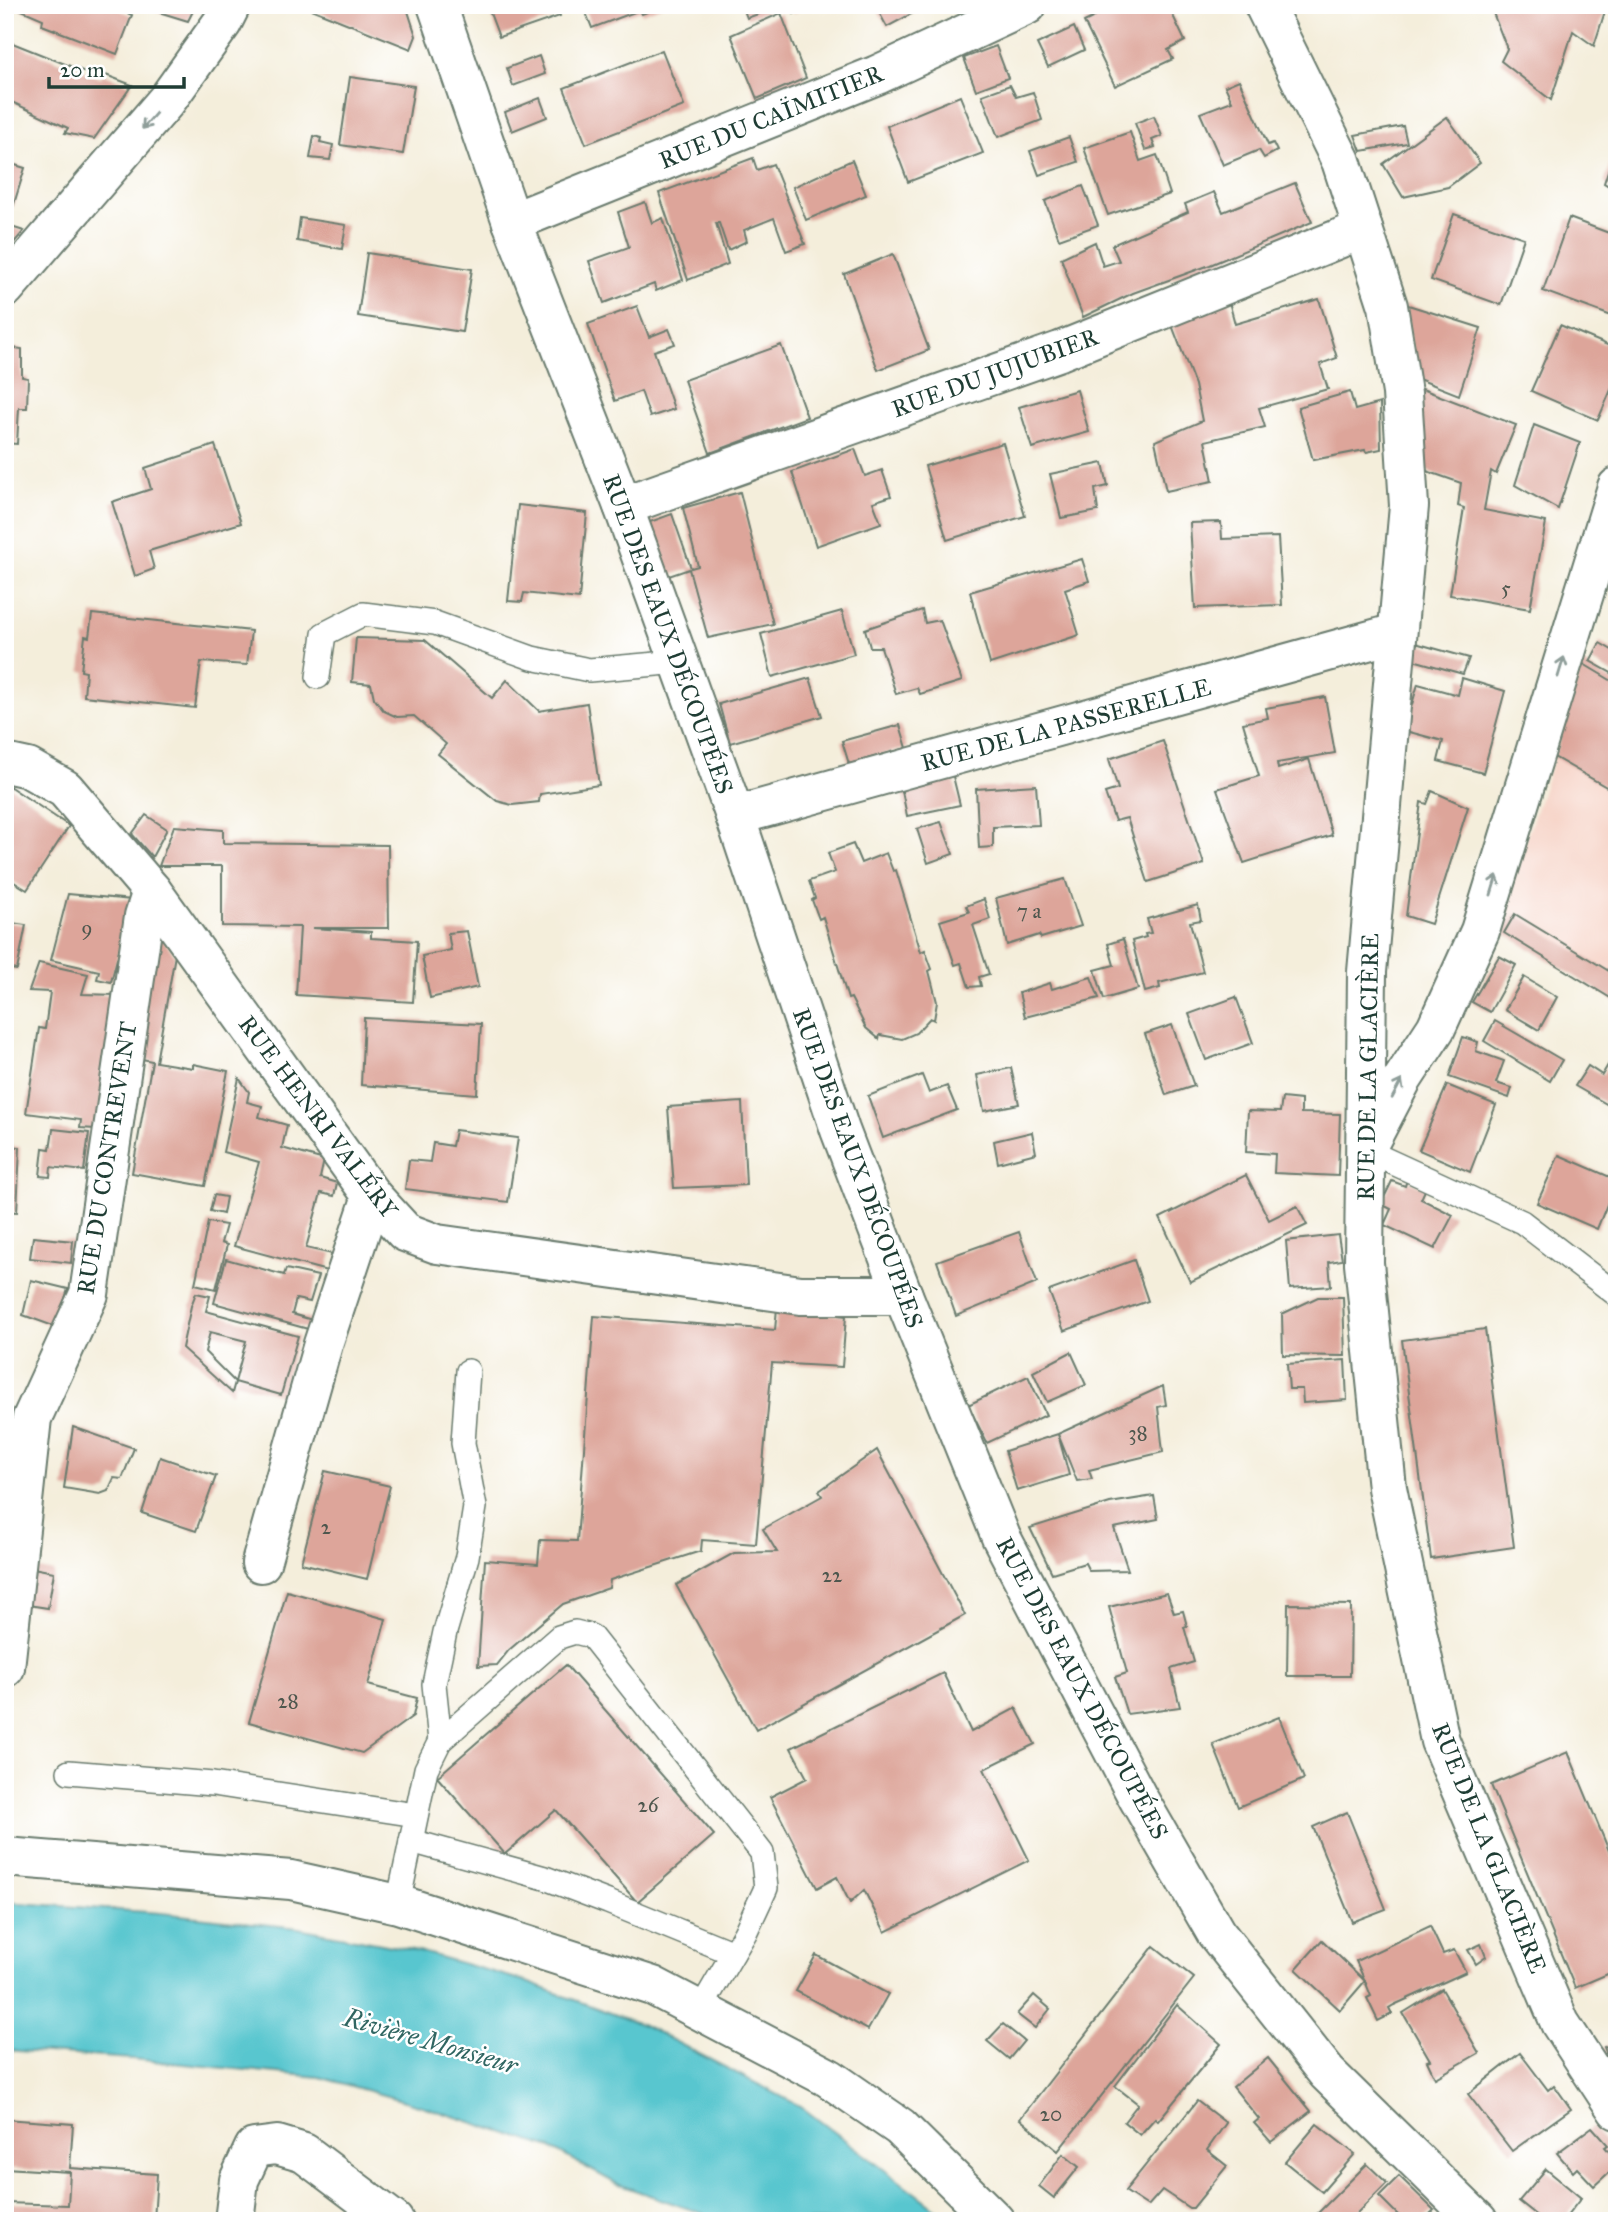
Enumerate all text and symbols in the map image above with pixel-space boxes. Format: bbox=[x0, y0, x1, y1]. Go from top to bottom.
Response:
scale bar bbox=[49, 46, 184, 90]
text: 20 m bbox=[60, 57, 105, 83]
street label: RUE DU CAÏMITIER bbox=[655, 58, 888, 176]
one-way arrow bbox=[141, 111, 157, 129]
street label: RUE DU JUJUBIER bbox=[888, 321, 1103, 424]
street label: RUE DES EAUX DÉCOUPÉES bbox=[596, 470, 740, 798]
house number: 5 bbox=[1501, 575, 1511, 601]
one-way arrow bbox=[1556, 657, 1568, 679]
street label: RUE DE LA PASSERELLE bbox=[918, 672, 1214, 778]
one-way arrow bbox=[1489, 874, 1502, 896]
house number: 7 a bbox=[1017, 898, 1041, 924]
house number: 9 bbox=[81, 915, 93, 941]
street label: RUE DE LA GLACIÈRE bbox=[1351, 933, 1385, 1201]
street label: RUE DES EAUX DÉCOUPÉES bbox=[786, 1004, 930, 1332]
street label: RUE HENRI VALÉRY bbox=[232, 1010, 404, 1225]
street label: RUE DU CONTREVENT bbox=[71, 1019, 143, 1297]
one-way arrow bbox=[1391, 1080, 1405, 1100]
house number: 38 bbox=[1128, 1420, 1148, 1446]
house number: 2 bbox=[321, 1514, 332, 1540]
street label: RUE DES EAUX DÉCOUPÉES bbox=[989, 1532, 1175, 1844]
house number: 22 bbox=[822, 1562, 843, 1588]
house number: 28 bbox=[277, 1688, 299, 1714]
street label: RUE DE LA GLACIÈRE bbox=[1425, 1718, 1553, 1978]
house number: 26 bbox=[637, 1792, 660, 1818]
water label: Rivière Monsieur bbox=[339, 2001, 523, 2081]
house number: 20 bbox=[1040, 2101, 1062, 2127]

